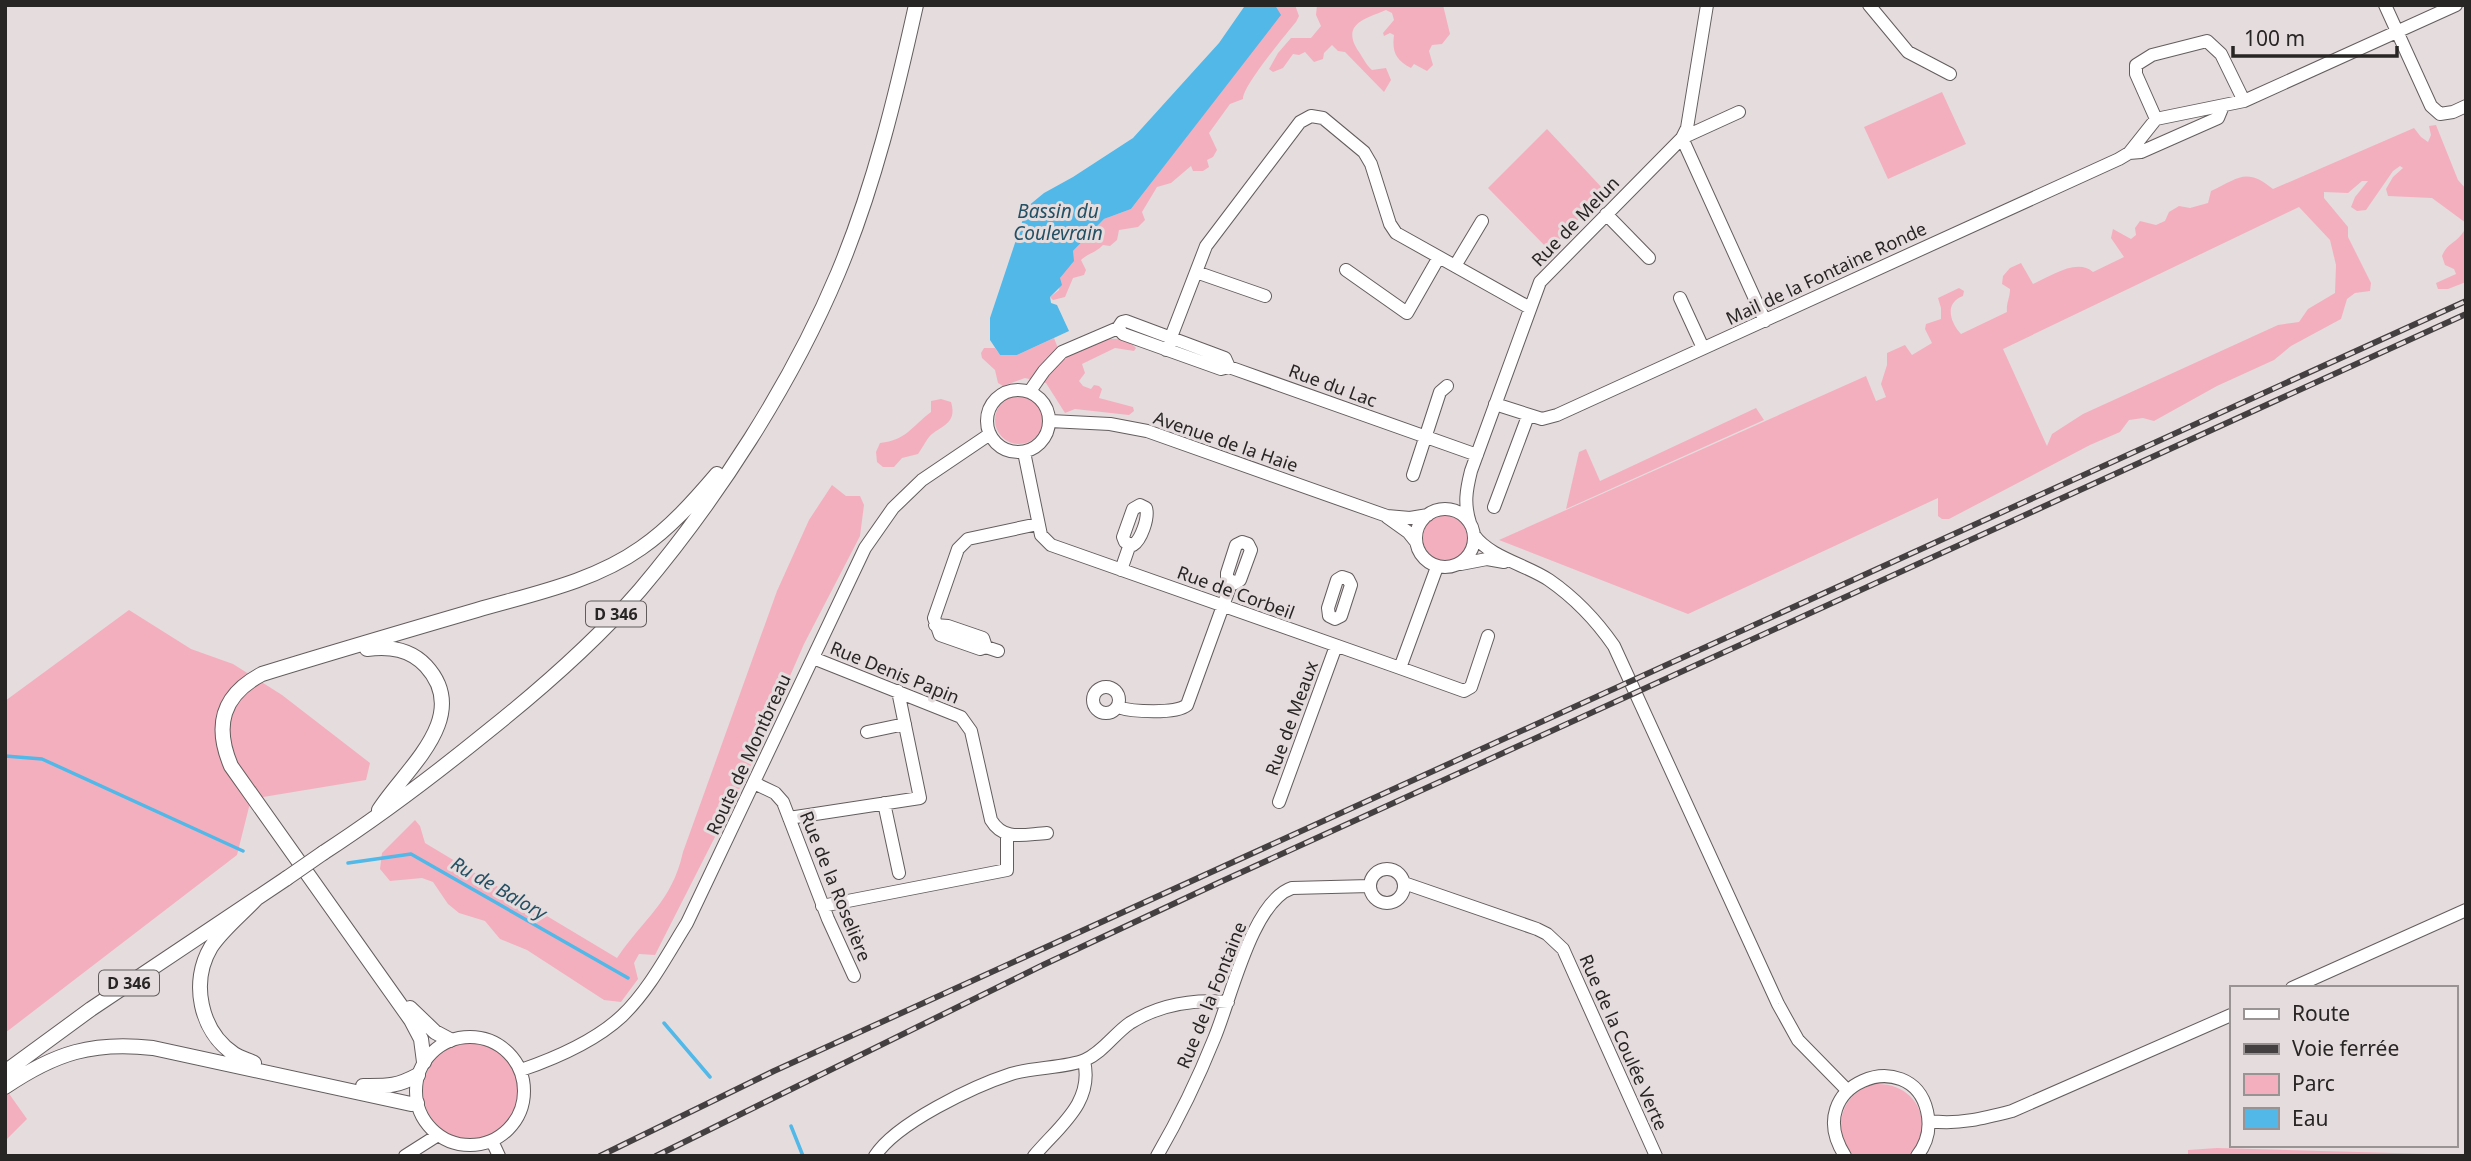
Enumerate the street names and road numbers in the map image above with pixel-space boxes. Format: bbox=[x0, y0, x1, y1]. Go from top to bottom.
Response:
street label: Rue de Melun bbox=[1526, 171, 1624, 271]
street label: Mail de la Fontaine Ronde bbox=[1722, 216, 1930, 330]
street label: Rue du Lac bbox=[1286, 358, 1381, 412]
street label: Avenue de la Haie bbox=[1150, 405, 1302, 477]
street label: Rue de Corbeil bbox=[1174, 560, 1298, 624]
road number: D 346 bbox=[586, 601, 646, 626]
street label: Rue Denis Papin bbox=[827, 635, 963, 709]
street label: Rue de Meaux bbox=[1259, 657, 1323, 779]
street label: Route de Montbreau bbox=[700, 670, 796, 838]
street label: Rue de la Roselière bbox=[795, 807, 877, 965]
street label: Rue de la Fontaine bbox=[1171, 918, 1251, 1072]
street label: Rue de la Coulée Verte bbox=[1574, 950, 1674, 1134]
road number: D 346 bbox=[99, 970, 159, 995]

